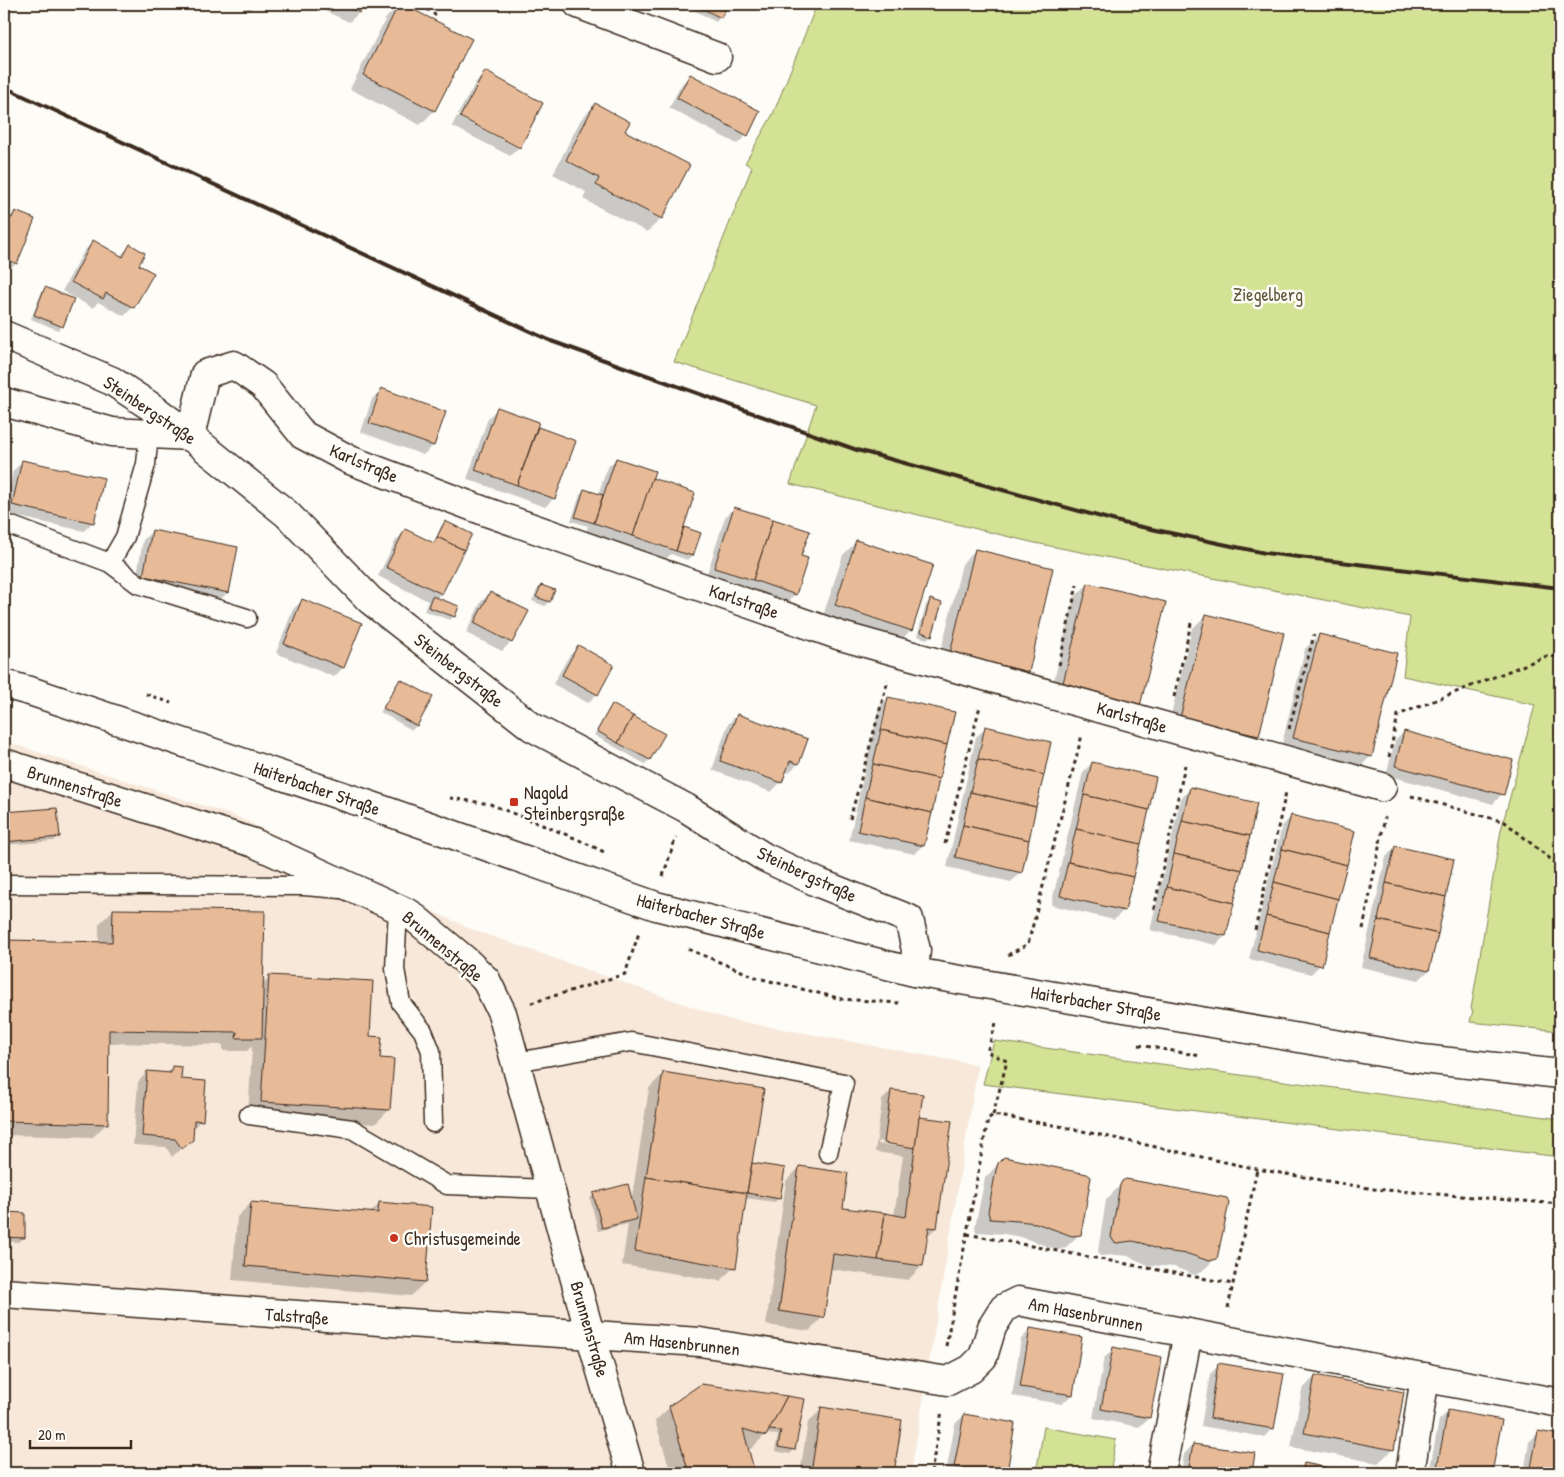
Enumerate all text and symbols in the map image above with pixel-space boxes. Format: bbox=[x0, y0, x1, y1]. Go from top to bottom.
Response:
park label: Ziegelberg bbox=[1233, 282, 1303, 307]
street label: Steinbergstraße bbox=[99, 370, 201, 450]
street label: Karlstraße bbox=[326, 437, 402, 489]
street label: Karlstraße bbox=[706, 577, 782, 625]
street label: Steinbergstraße bbox=[409, 627, 509, 713]
street label: Karlstraße bbox=[1094, 695, 1170, 739]
street label: Haiterbacher Straße bbox=[250, 755, 384, 821]
street label: Brunnenstraße bbox=[24, 759, 126, 813]
place label: Nagold Steinbergsraße bbox=[524, 780, 625, 826]
marker: Nagold Steinbergsraße bbox=[508, 796, 520, 808]
street label: Steinbergstraße bbox=[753, 840, 861, 908]
street label: Haiterbacher Straße bbox=[634, 887, 768, 945]
street label: Brunnenstraße bbox=[397, 905, 489, 987]
street label: Haiterbacher Straße bbox=[1029, 979, 1163, 1027]
place label: Christusgemeinde bbox=[404, 1226, 521, 1251]
marker: Christusgemeinde bbox=[388, 1232, 400, 1244]
street label: Brunnenstraße bbox=[564, 1278, 616, 1380]
street label: Am Hasenbrunnen bbox=[1027, 1291, 1145, 1337]
street label: Talstraße bbox=[264, 1301, 330, 1331]
street label: Am Hasenbrunnen bbox=[623, 1325, 741, 1361]
scale bar bbox=[30, 1417, 131, 1449]
text: 20 m bbox=[38, 1424, 65, 1445]

